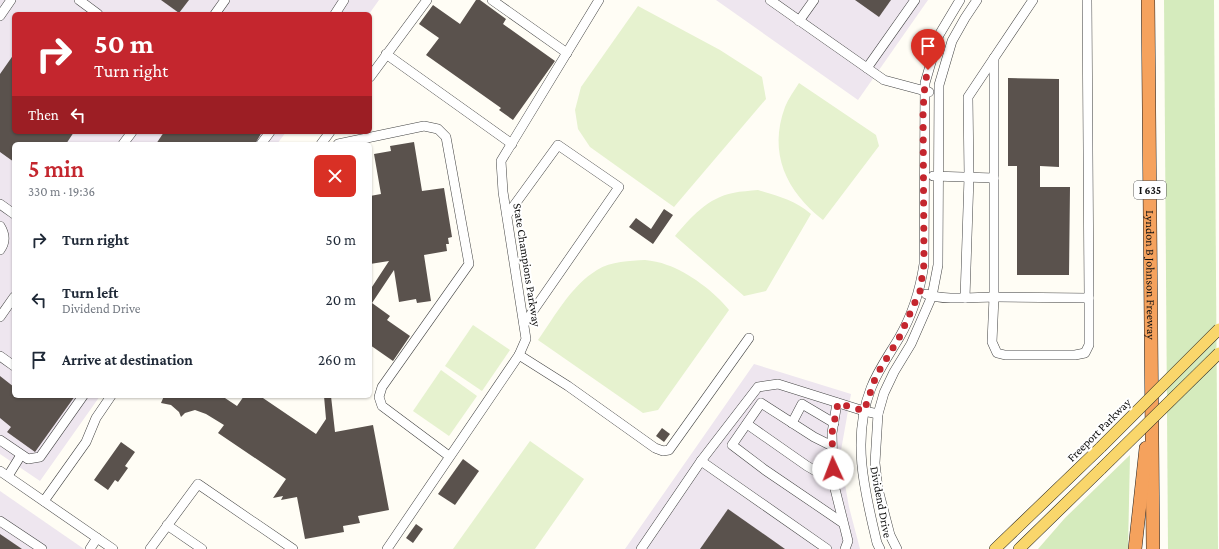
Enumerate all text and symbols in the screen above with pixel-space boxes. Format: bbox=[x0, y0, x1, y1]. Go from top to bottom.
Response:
icon: right bbox=[28, 28, 80, 80]
text: 50 m bbox=[94, 28, 154, 59]
pin bbox=[911, 29, 945, 70]
icon: arrive bbox=[917, 35, 939, 57]
text: Turn right bbox=[94, 61, 168, 81]
icon: left bbox=[67, 104, 89, 126]
text: Then bbox=[28, 107, 59, 123]
text: 5 min bbox=[28, 155, 84, 182]
button: close bbox=[314, 155, 356, 197]
road number: I 635 bbox=[1134, 181, 1166, 199]
text: 330 m · 19:36 bbox=[28, 184, 95, 199]
street label: State Champions Parkway bbox=[510, 202, 544, 328]
street label: Lyndon B Johnson Freeway bbox=[1143, 210, 1158, 340]
icon: right bbox=[28, 229, 50, 251]
text: Turn right bbox=[62, 232, 129, 248]
text: 50 m bbox=[326, 232, 356, 248]
text: Turn left bbox=[62, 285, 118, 301]
icon: left bbox=[28, 289, 50, 311]
text: 20 m bbox=[326, 292, 356, 308]
text: Dividend Drive bbox=[62, 301, 141, 316]
icon: arrive bbox=[28, 349, 50, 371]
text: Arrive at destination bbox=[62, 352, 193, 368]
text: 260 m bbox=[318, 352, 356, 368]
street label: Freeport Parkway bbox=[1064, 395, 1134, 465]
position arrow bbox=[812, 448, 854, 490]
street label: Dividend Drive bbox=[867, 465, 895, 539]

